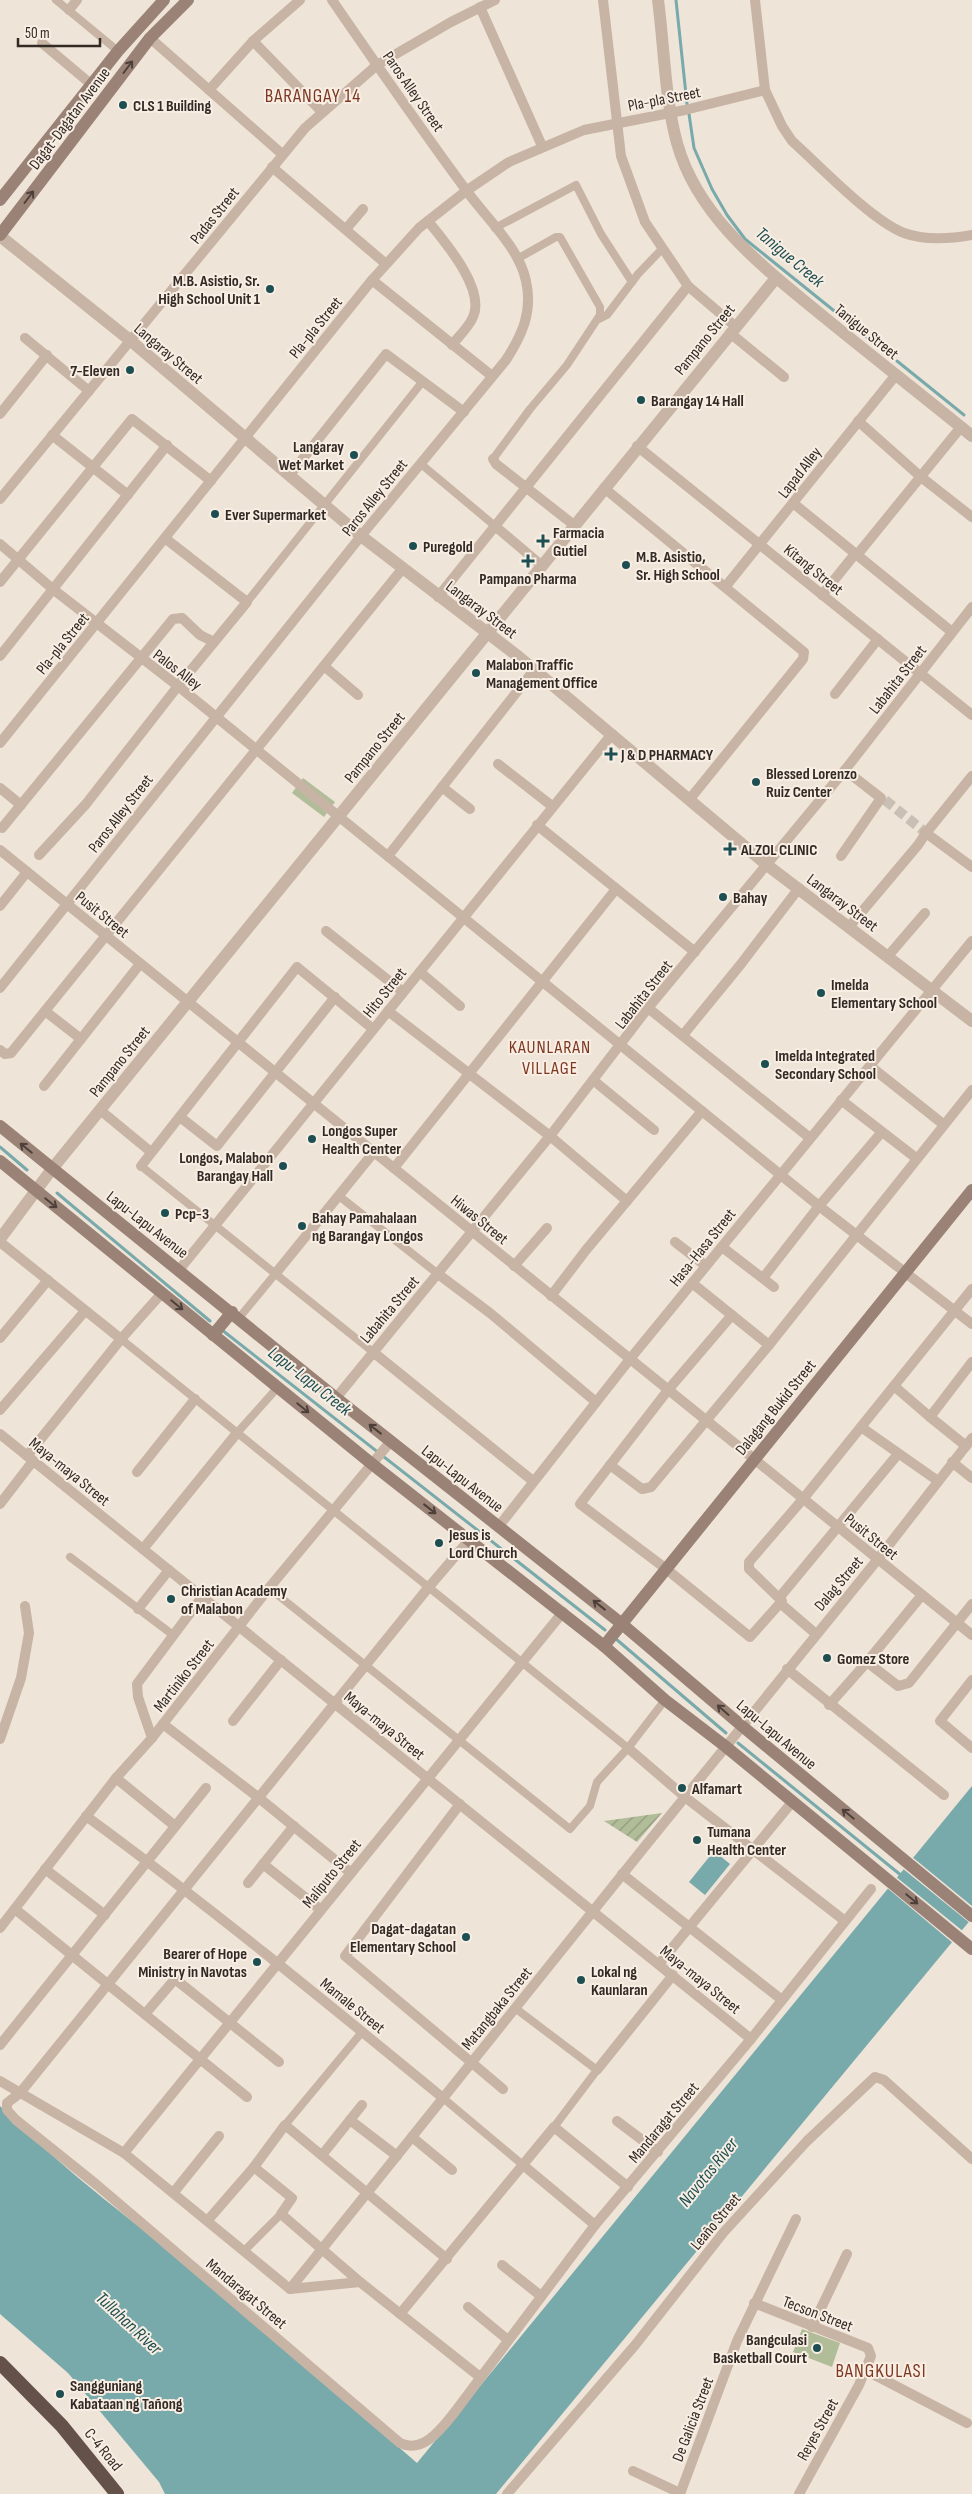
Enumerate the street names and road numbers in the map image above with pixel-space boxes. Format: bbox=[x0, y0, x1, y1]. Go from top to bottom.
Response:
street label: Paros Alley Street bbox=[378, 48, 448, 136]
street label: Dagat-Dagatan Avenue bbox=[26, 64, 115, 174]
street label: Pla-pla Street bbox=[626, 83, 702, 116]
street label: Padas Street bbox=[187, 184, 244, 248]
street label: Pla-pla Street bbox=[286, 293, 347, 363]
street label: Tanigue Street bbox=[830, 300, 902, 364]
street label: Pampano Street bbox=[671, 301, 740, 379]
street label: Langaray Street bbox=[130, 320, 206, 389]
street label: Lapad Alley bbox=[774, 444, 826, 502]
street label: Paros Alley Street bbox=[338, 455, 412, 540]
street label: Kitang Street bbox=[780, 541, 847, 600]
street label: Langaray Street bbox=[442, 577, 520, 643]
street label: Pla-pla Street bbox=[33, 609, 94, 679]
street label: Labahita Street bbox=[865, 642, 931, 718]
street label: Palos Alley bbox=[149, 646, 205, 695]
street label: Pampano Street bbox=[341, 709, 410, 787]
street label: Paros Alley Street bbox=[85, 771, 158, 857]
street label: Langaray Street bbox=[803, 870, 881, 936]
street label: Pusit Street bbox=[71, 888, 133, 943]
street label: Labahita Street bbox=[611, 957, 677, 1033]
street label: Hito Street bbox=[359, 964, 411, 1022]
street label: Pampano Street bbox=[86, 1023, 155, 1101]
street label: Lapu-Lapu Avenue bbox=[102, 1187, 192, 1263]
street label: Hiwas Street bbox=[447, 1191, 512, 1249]
street label: Hasa-Hasa Street bbox=[666, 1205, 740, 1291]
street label: Labahita Street bbox=[357, 1272, 424, 1347]
street label: Dalagang Bukid Street bbox=[732, 1356, 820, 1459]
street label: Maya-maya Street bbox=[25, 1434, 113, 1511]
street label: Lapu-Lapu Avenue bbox=[417, 1441, 507, 1517]
street label: Pusit Street bbox=[840, 1510, 902, 1565]
street label: Dalag Street bbox=[811, 1553, 868, 1615]
street label: Martiniko Street bbox=[150, 1636, 218, 1716]
street label: Maya-maya Street bbox=[340, 1688, 428, 1765]
street label: Lapu-Lapu Avenue bbox=[732, 1696, 820, 1774]
street label: Maliputo Street bbox=[299, 1836, 366, 1912]
street label: Maya-maya Street bbox=[656, 1942, 744, 2019]
street label: Matangbaka Street bbox=[458, 1964, 536, 2054]
street label: Mamale Street bbox=[316, 1974, 388, 2038]
street label: Mandaragat Street bbox=[625, 2079, 703, 2167]
street label: Leaño Street bbox=[687, 2190, 745, 2254]
street label: Mandaragat Street bbox=[202, 2255, 290, 2333]
street label: Tecson Street bbox=[780, 2292, 855, 2337]
street label: De Galicia Street bbox=[669, 2374, 718, 2465]
street label: Reyes Street bbox=[794, 2395, 843, 2464]
street label: C-4 Road bbox=[80, 2425, 126, 2475]

